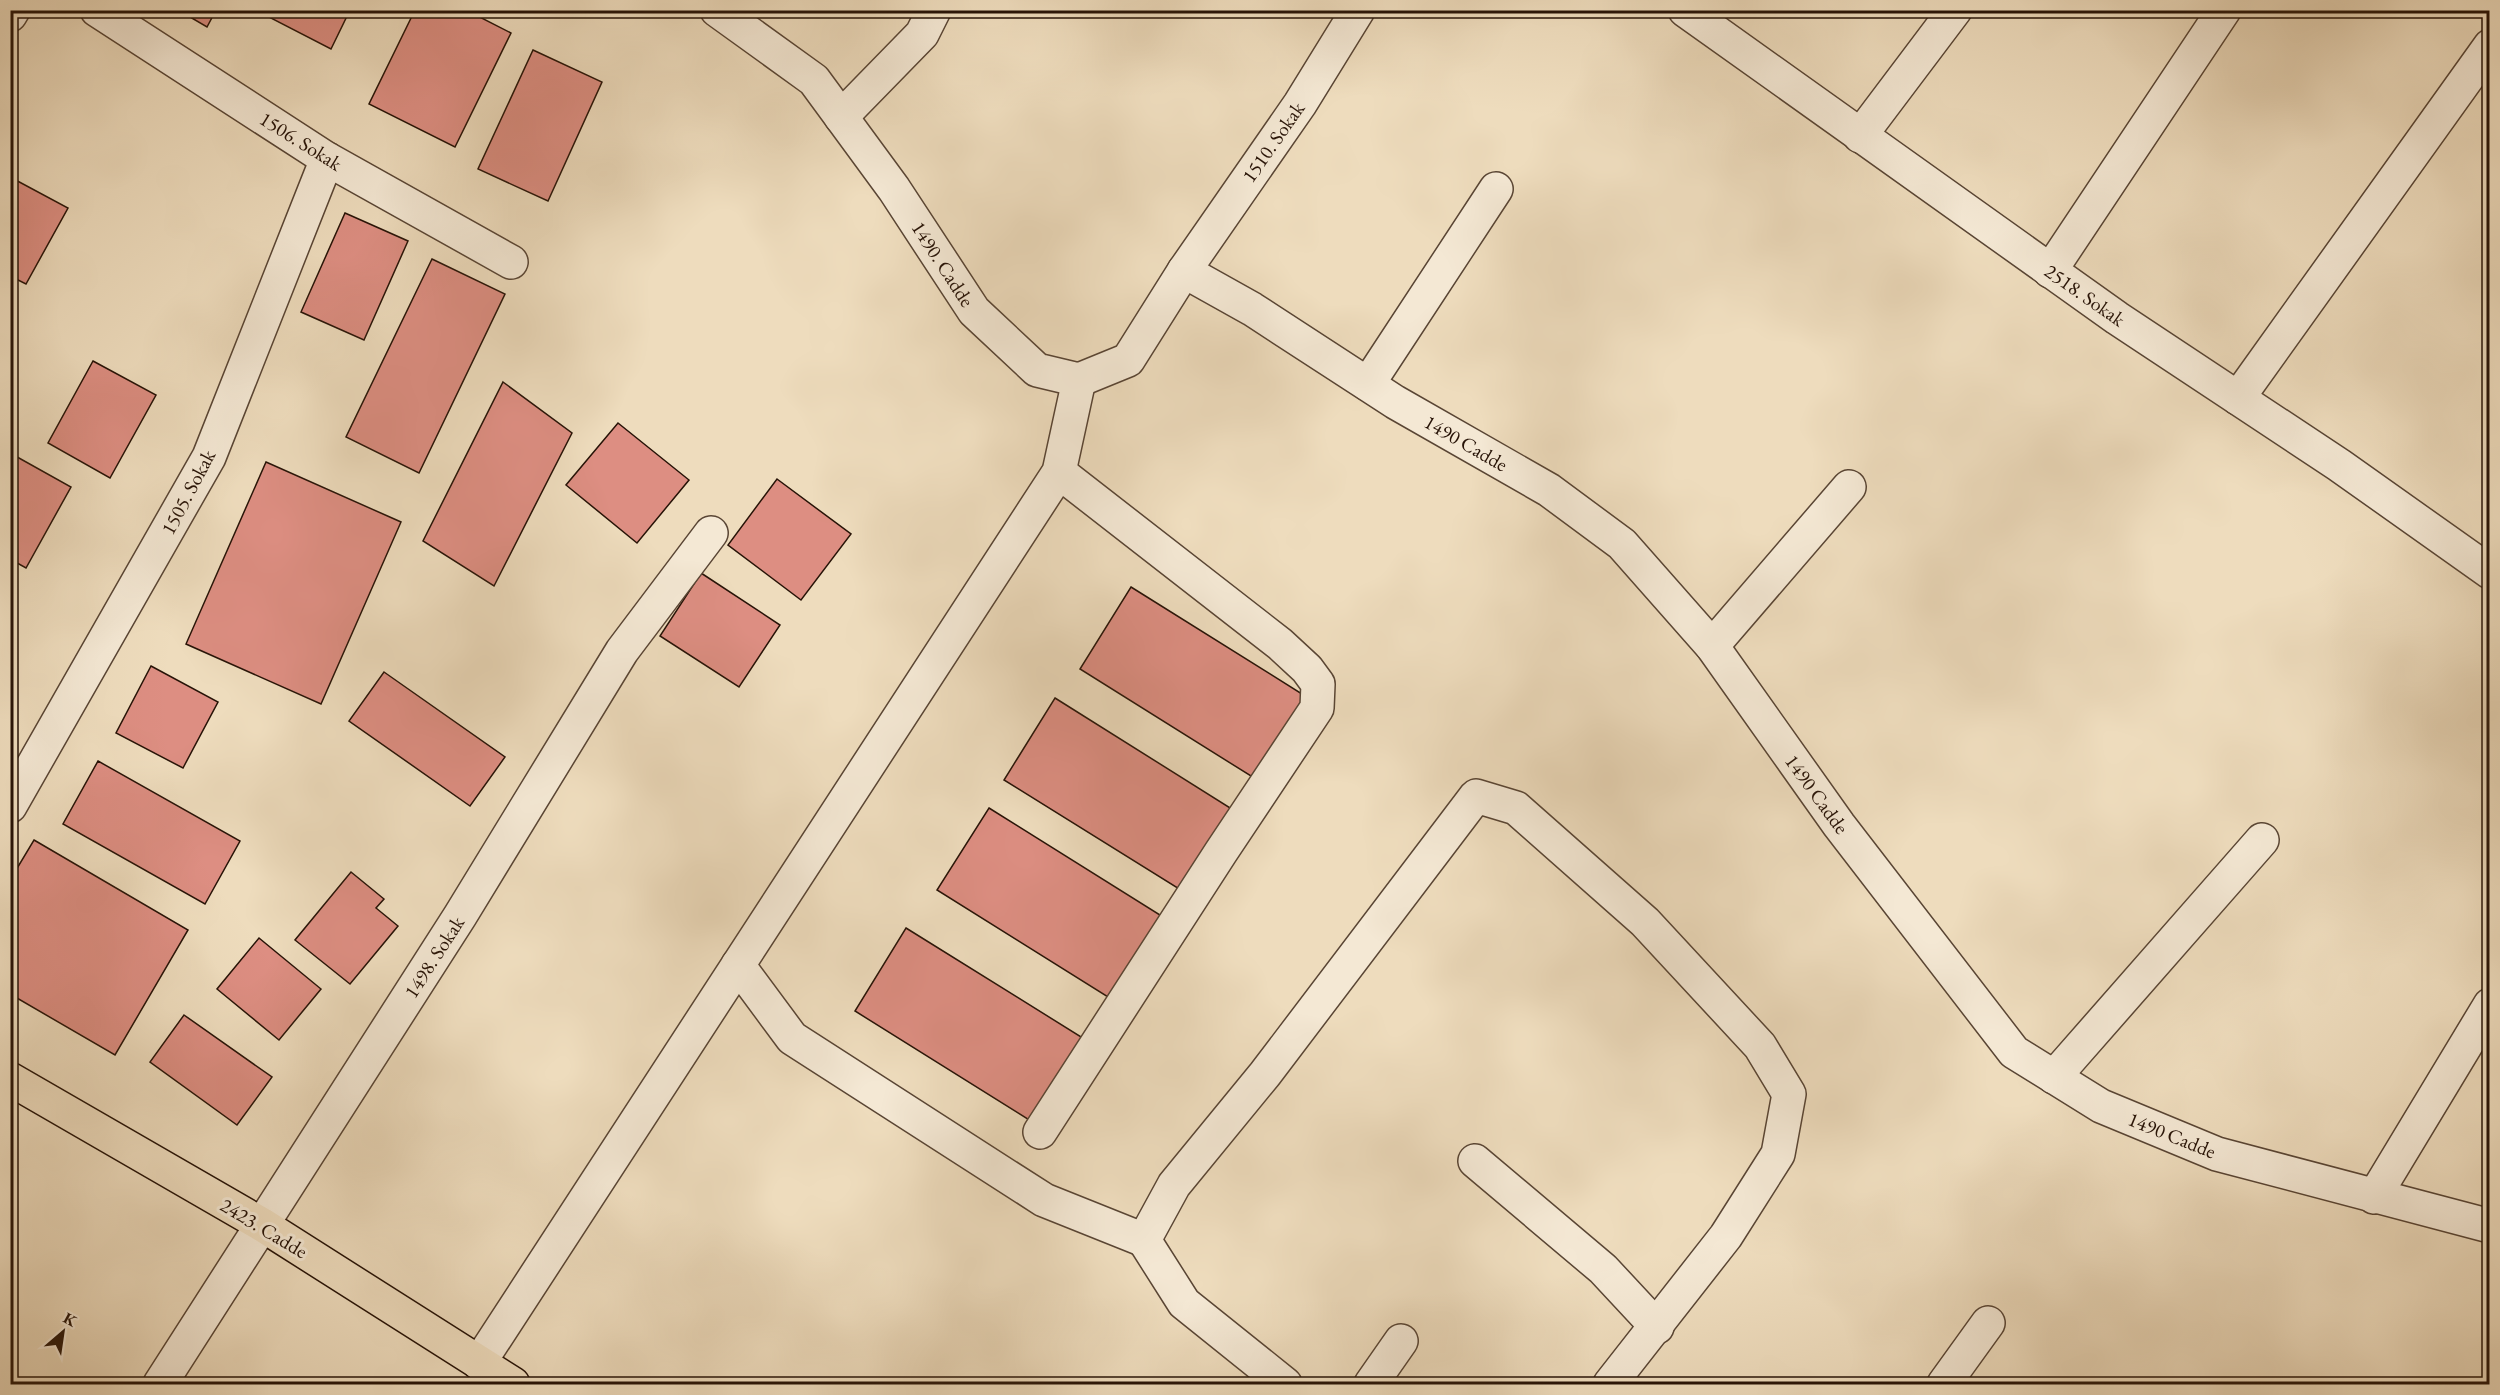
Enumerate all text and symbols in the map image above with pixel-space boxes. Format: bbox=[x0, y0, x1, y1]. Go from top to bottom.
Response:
street label: 1510. Sokak bbox=[1236, 96, 1311, 187]
street label: 1506. Sokak bbox=[255, 105, 348, 177]
street label: 1490. Cadde bbox=[906, 216, 980, 312]
street label: 2518. Sokak bbox=[2040, 258, 2131, 333]
street label: 1490 Cadde bbox=[1419, 409, 1513, 478]
street label: 1505. Sokak bbox=[155, 444, 222, 539]
street label: 1490 Cadde bbox=[1779, 749, 1855, 839]
street label: 1498. Sokak bbox=[398, 911, 470, 1003]
street label: 1490 Cadde bbox=[2124, 1106, 2220, 1164]
street label: 2423. Cadde bbox=[216, 1192, 313, 1264]
north arrow bbox=[33, 1302, 93, 1362]
text: K bbox=[60, 1307, 81, 1332]

